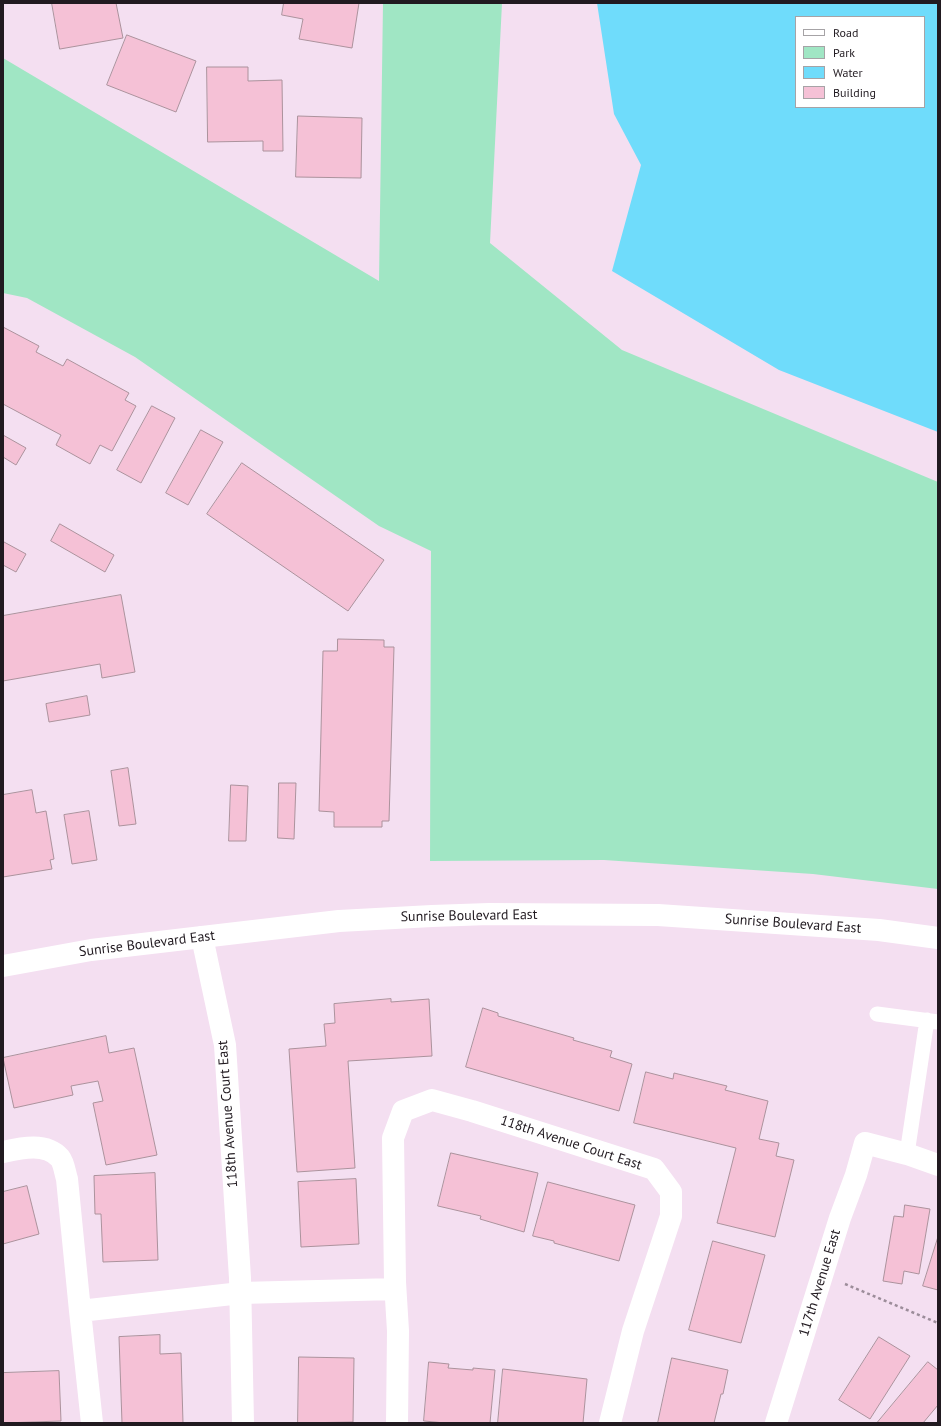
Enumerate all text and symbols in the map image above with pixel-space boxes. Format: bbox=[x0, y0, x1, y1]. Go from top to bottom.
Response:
legend bbox=[795, 16, 925, 108]
text: Road bbox=[833, 25, 858, 40]
text: Park bbox=[833, 45, 855, 60]
text: Water bbox=[833, 65, 863, 80]
text: Building bbox=[833, 85, 876, 100]
street label: Sunrise Boulevard East bbox=[400, 906, 538, 926]
street label: Sunrise Boulevard East bbox=[724, 911, 862, 937]
street label: Sunrise Boulevard East bbox=[78, 927, 216, 961]
street label: 118th Avenue Court East bbox=[214, 1040, 242, 1188]
street label: 118th Avenue Court East bbox=[498, 1112, 644, 1174]
street label: 117th Avenue East bbox=[796, 1227, 844, 1339]

